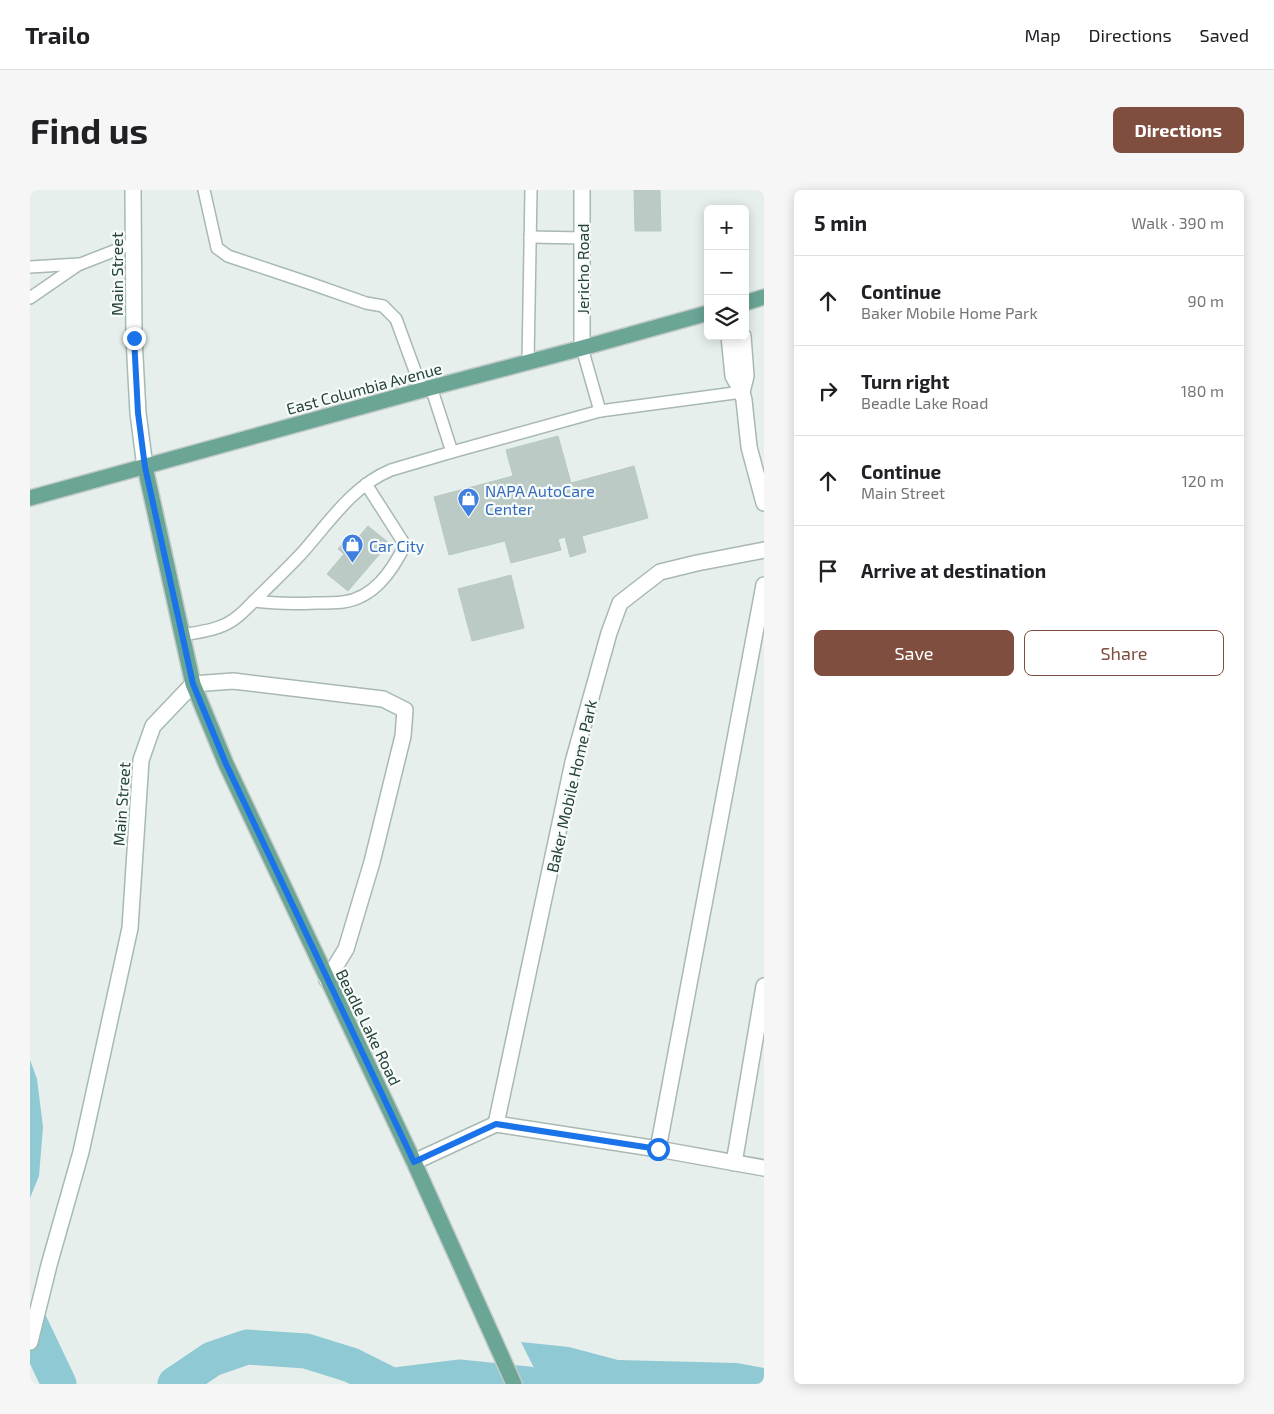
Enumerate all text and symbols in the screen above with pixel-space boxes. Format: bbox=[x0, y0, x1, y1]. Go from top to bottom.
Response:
text: Trailo bbox=[25, 20, 90, 49]
text: Map bbox=[1024, 24, 1061, 46]
text: Directions bbox=[1089, 24, 1172, 46]
text: Saved bbox=[1200, 24, 1249, 46]
button: Directions bbox=[1113, 107, 1244, 153]
text: Find us bbox=[30, 109, 148, 151]
map controls bbox=[704, 205, 749, 340]
button: + bbox=[704, 205, 749, 250]
text: 5 min bbox=[814, 210, 867, 235]
text: Walk · 390 m bbox=[1131, 213, 1224, 232]
street label: Jericho Road bbox=[573, 223, 592, 315]
street label: Main Street bbox=[107, 232, 126, 316]
button: − bbox=[704, 250, 749, 295]
text: Continue bbox=[861, 280, 941, 303]
icon: ahead bbox=[814, 287, 842, 315]
text: 90 m bbox=[1188, 291, 1224, 310]
button: layers bbox=[704, 295, 749, 340]
text: Baker Mobile Home Park bbox=[861, 303, 1038, 322]
route end bbox=[123, 327, 146, 350]
street label: East Columbia Avenue bbox=[284, 358, 444, 418]
text: Turn right bbox=[861, 370, 949, 393]
icon: right bbox=[814, 377, 842, 405]
text: 180 m bbox=[1181, 381, 1224, 400]
text: Beadle Lake Road bbox=[861, 393, 988, 412]
text: Continue bbox=[861, 460, 941, 483]
icon: ahead bbox=[814, 467, 842, 495]
text: 120 m bbox=[1181, 471, 1224, 490]
place label: NAPA AutoCare Center bbox=[485, 481, 595, 518]
text: Main Street bbox=[861, 483, 945, 502]
shop icon: NAPA AutoCare Center bbox=[457, 487, 481, 518]
shop icon: Car City bbox=[341, 533, 365, 564]
place label: Car City bbox=[369, 536, 425, 555]
icon: arrive bbox=[814, 557, 842, 585]
text: Arrive at destination bbox=[861, 559, 1046, 582]
button: Save bbox=[814, 630, 1014, 676]
button: Share bbox=[1024, 630, 1224, 676]
street label: Baker Mobile Home Park bbox=[542, 698, 600, 874]
street label: Main Street bbox=[109, 761, 133, 847]
street label: Beadle Lake Road bbox=[333, 966, 405, 1088]
route start bbox=[647, 1138, 670, 1161]

